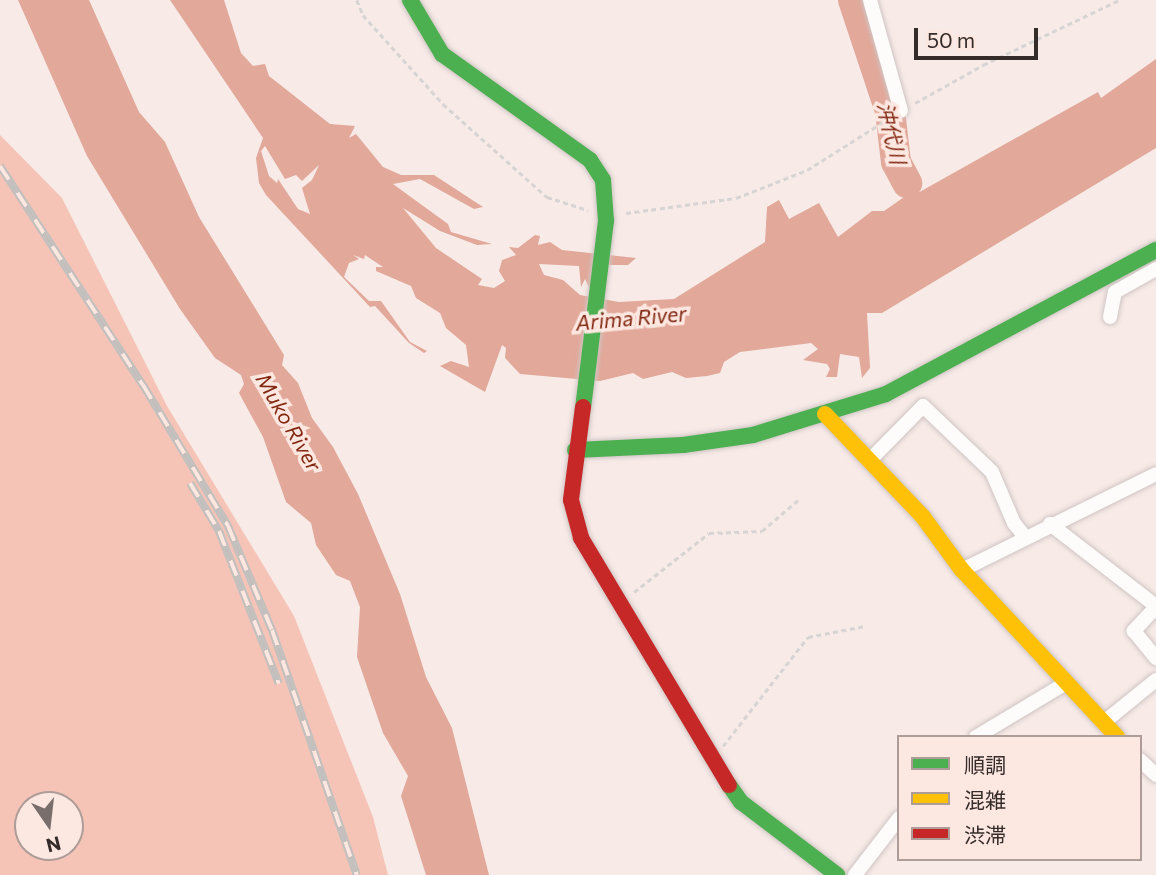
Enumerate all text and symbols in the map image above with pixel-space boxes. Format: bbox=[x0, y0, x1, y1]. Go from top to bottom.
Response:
scale bar bbox=[918, 14, 1042, 58]
text: 50 m bbox=[927, 27, 975, 52]
water label: 沖代川 bbox=[873, 99, 911, 167]
water label: Arima River bbox=[575, 301, 687, 335]
water label: Muko River bbox=[251, 369, 327, 475]
legend bbox=[897, 735, 1142, 861]
text: 順調 bbox=[964, 752, 1006, 777]
text: 混雑 bbox=[964, 787, 1006, 812]
north arrow bbox=[14, 791, 84, 861]
text: 渋滞 bbox=[964, 822, 1006, 847]
text: N bbox=[44, 832, 63, 858]

